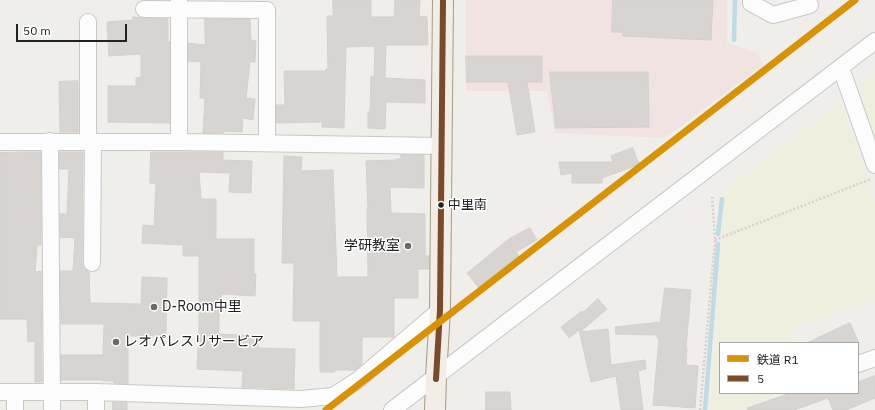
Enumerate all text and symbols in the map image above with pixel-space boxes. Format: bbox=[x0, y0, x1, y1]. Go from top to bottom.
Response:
scale bar bbox=[18, 16, 129, 42]
text: 50 m bbox=[23, 23, 51, 38]
place label: 中里南 bbox=[448, 197, 487, 213]
marker: 中里南 bbox=[436, 200, 446, 210]
place label: 学研教室 bbox=[344, 238, 400, 254]
marker: 学研教室 bbox=[403, 241, 413, 251]
place label: D-Room中里 bbox=[162, 299, 242, 315]
marker: D-Room中里 bbox=[149, 302, 159, 312]
place label: レオパレスリサービア bbox=[124, 334, 264, 350]
marker: レオパレスリサービア bbox=[111, 337, 121, 347]
legend bbox=[719, 342, 859, 394]
text: 鉄道 R1 bbox=[757, 352, 799, 367]
text: 5 bbox=[757, 371, 764, 386]

